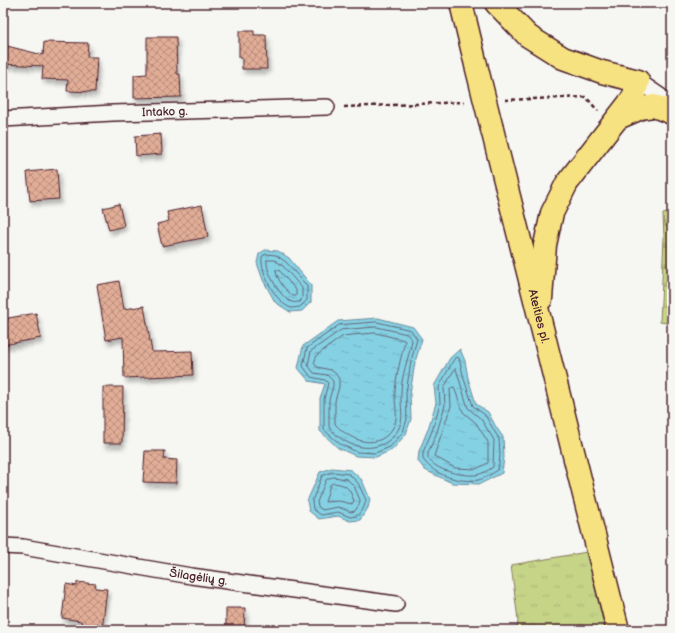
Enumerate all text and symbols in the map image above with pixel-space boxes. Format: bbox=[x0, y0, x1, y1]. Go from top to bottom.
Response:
street label: Intako g. bbox=[142, 104, 188, 120]
street label: Ateities pl. bbox=[525, 288, 553, 345]
street label: Šilagėlių g. bbox=[168, 564, 228, 589]

